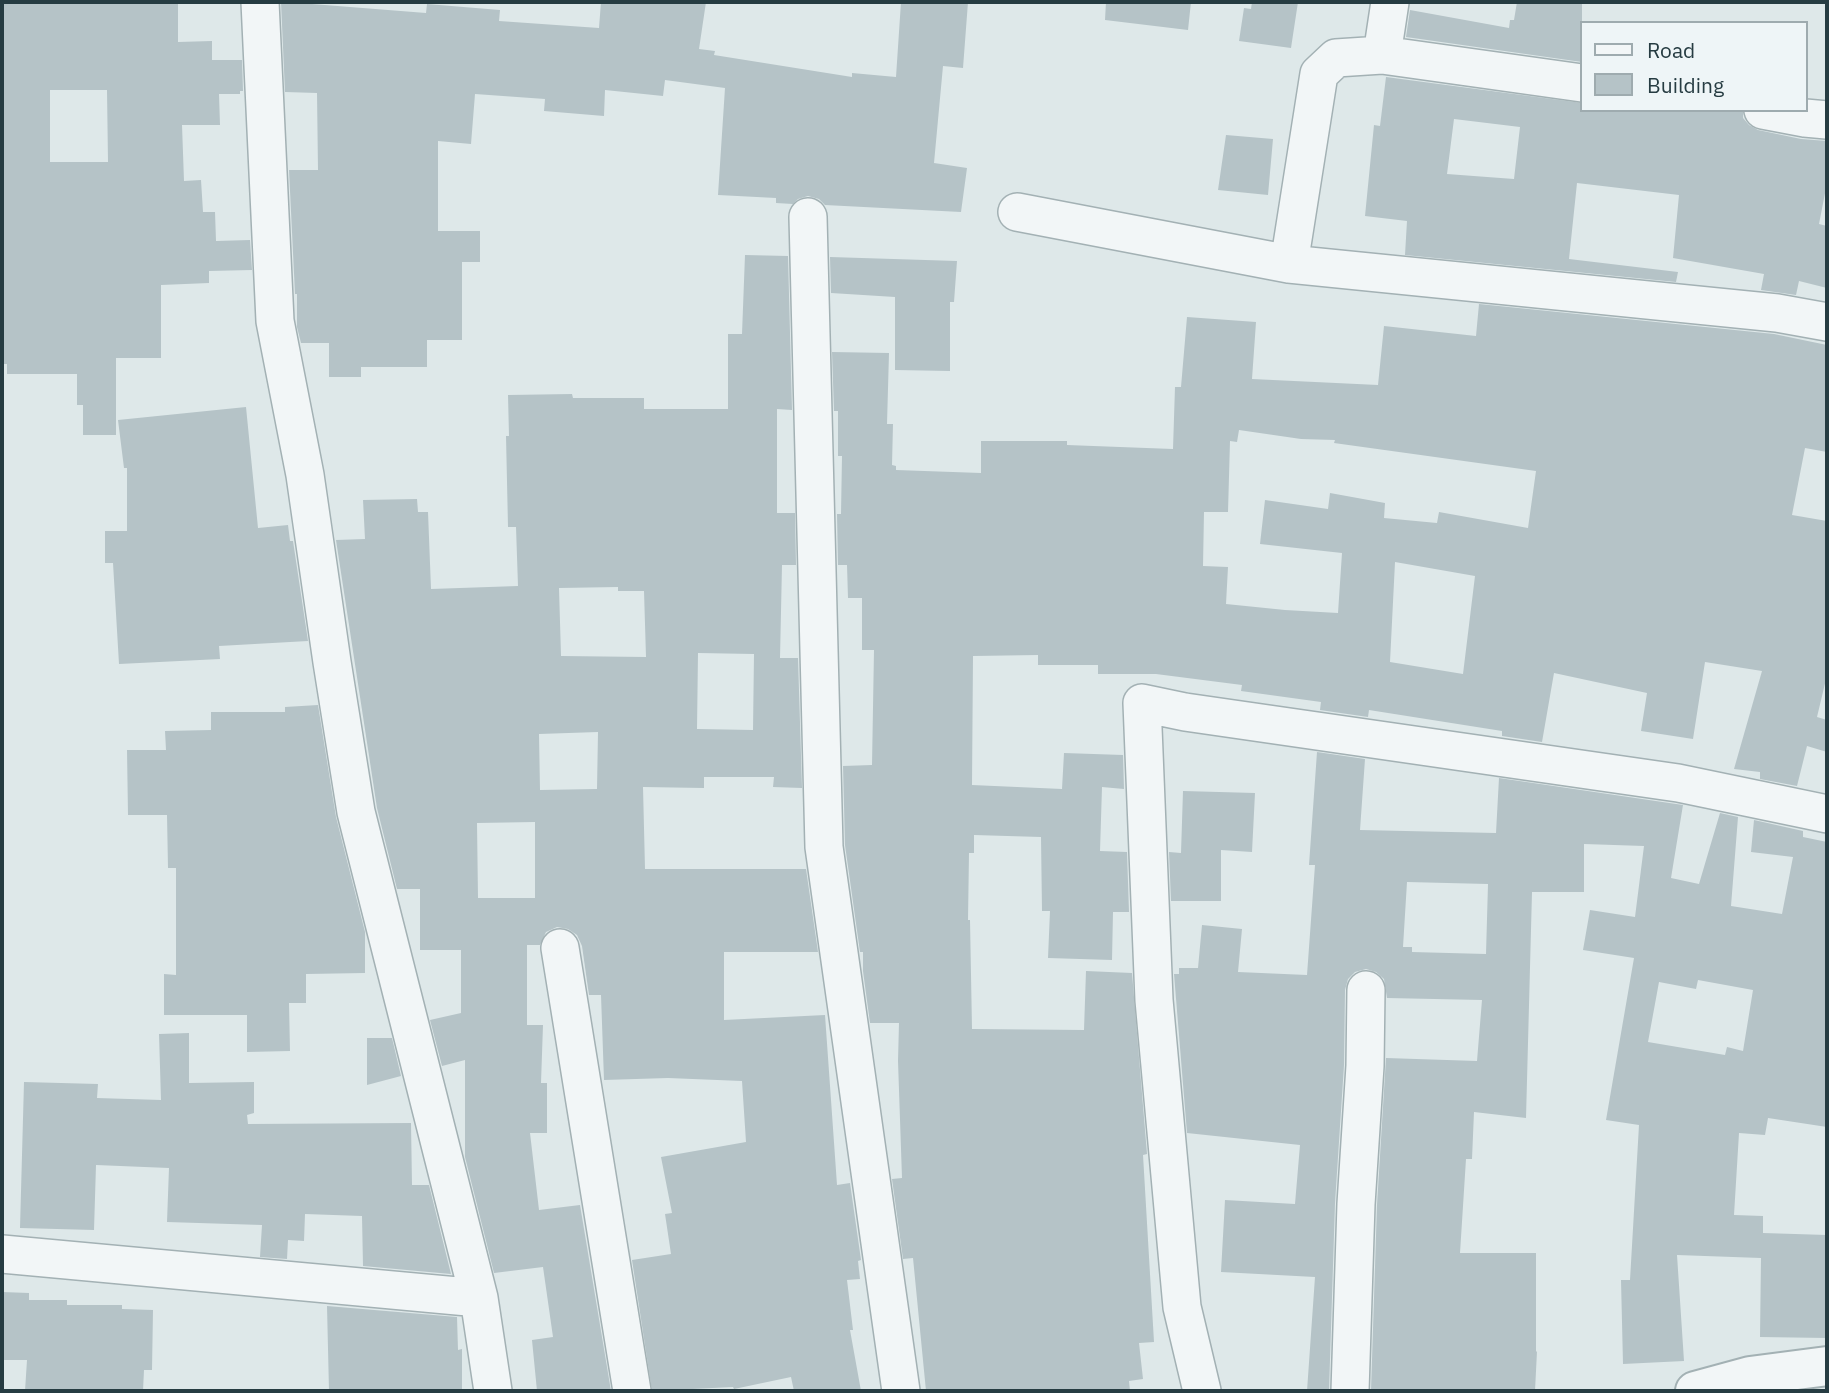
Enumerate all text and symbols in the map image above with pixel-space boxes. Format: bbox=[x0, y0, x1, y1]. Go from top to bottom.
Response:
legend bbox=[1580, 21, 1808, 112]
text: Road bbox=[1647, 36, 1695, 64]
text: Building bbox=[1647, 71, 1724, 99]

